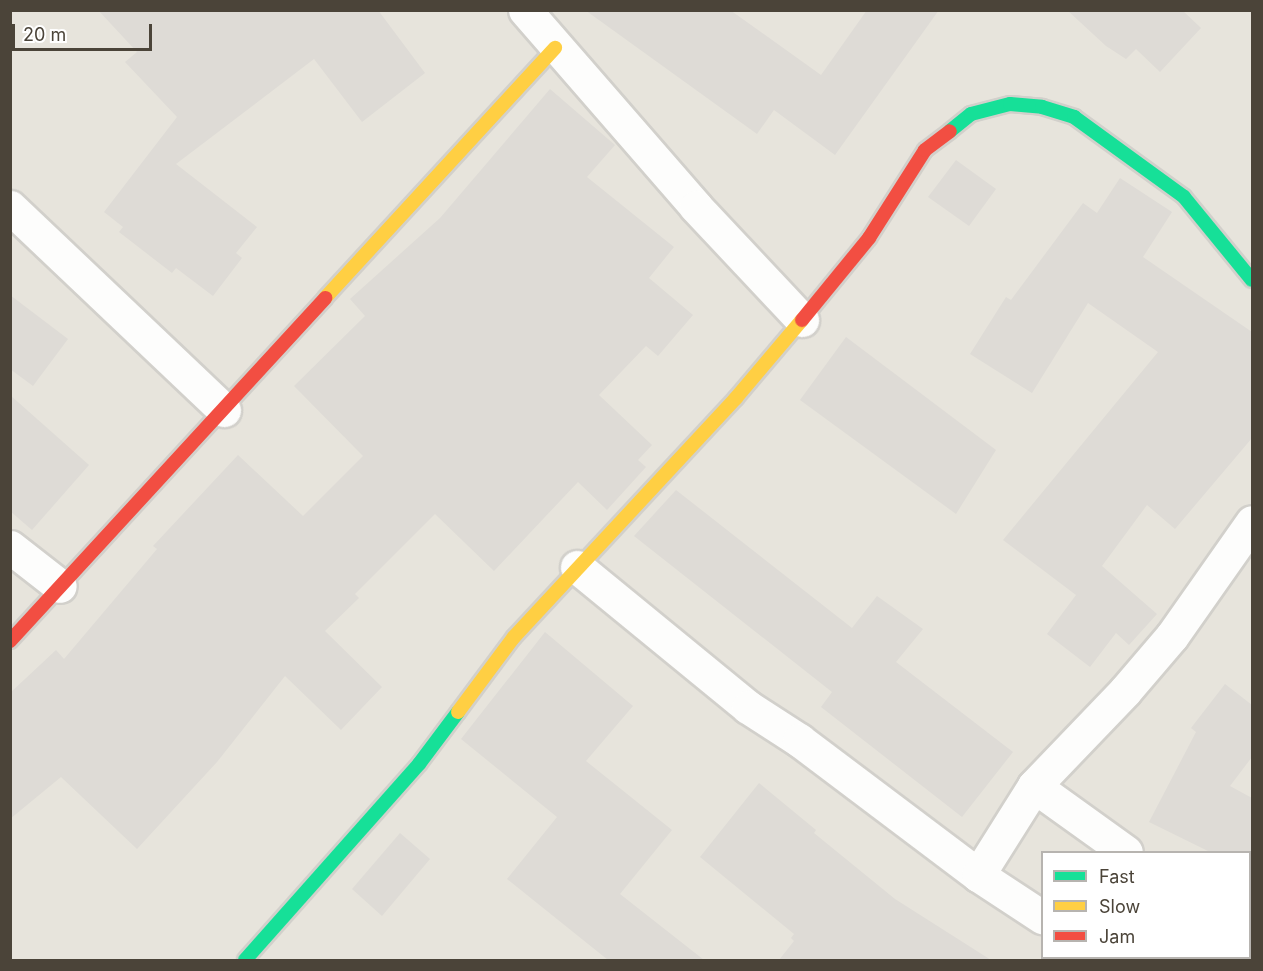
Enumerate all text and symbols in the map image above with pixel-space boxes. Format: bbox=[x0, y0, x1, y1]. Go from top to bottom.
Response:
scale bar bbox=[15, 12, 154, 50]
text: 20 m bbox=[23, 24, 66, 45]
legend bbox=[1041, 851, 1251, 959]
text: Fast bbox=[1099, 866, 1135, 887]
text: Slow bbox=[1099, 896, 1140, 917]
text: Jam bbox=[1099, 926, 1135, 947]

